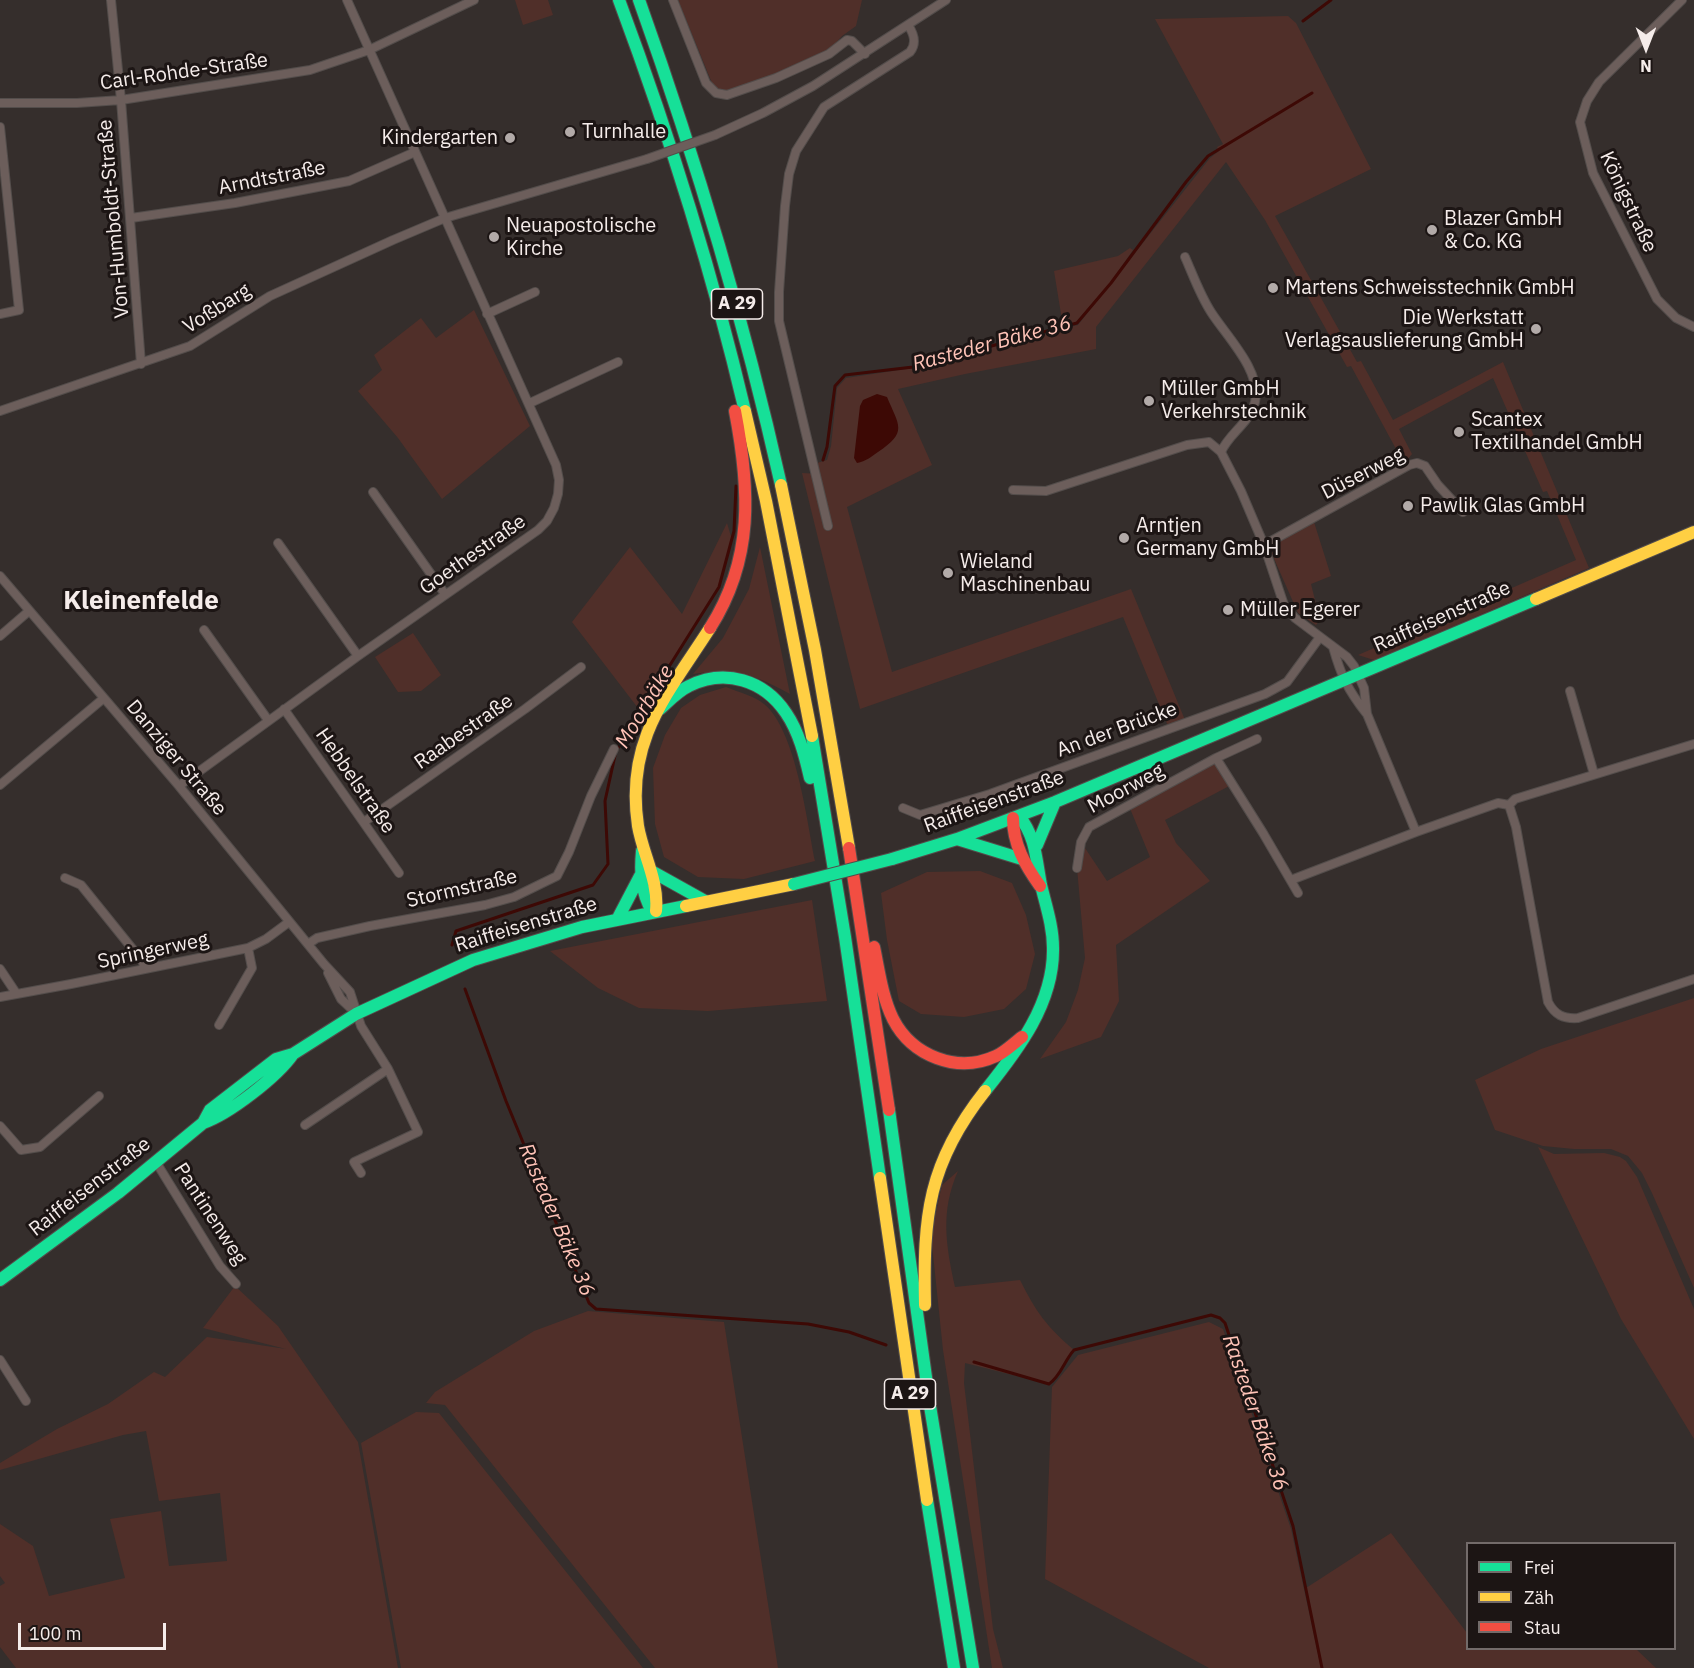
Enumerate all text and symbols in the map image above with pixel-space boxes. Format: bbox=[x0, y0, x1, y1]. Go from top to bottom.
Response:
north arrow bbox=[1616, 18, 1676, 78]
street label: Carl-Rohde-Straße bbox=[98, 48, 270, 96]
text: N bbox=[1640, 56, 1652, 76]
street label: Von-Humboldt-Straße bbox=[93, 119, 135, 319]
place label: Turnhalle bbox=[582, 120, 666, 144]
marker: Turnhalle bbox=[563, 125, 577, 139]
place label: Kindergarten bbox=[382, 126, 498, 150]
marker: Kindergarten bbox=[503, 131, 517, 145]
street label: Königstraße bbox=[1594, 148, 1662, 256]
street label: Arndtstraße bbox=[216, 156, 328, 200]
place label: Blazer GmbH & Co. KG bbox=[1444, 207, 1562, 254]
place label: Neuapostolische Kirche bbox=[506, 214, 656, 261]
marker: Blazer GmbH & Co. KG bbox=[1425, 223, 1439, 237]
marker: Neuapostolische Kirche bbox=[487, 230, 501, 244]
place label: Martens Schweisstechnik GmbH bbox=[1285, 276, 1575, 300]
street label: Voßbarg bbox=[179, 279, 255, 339]
marker: Martens Schweisstechnik GmbH bbox=[1266, 281, 1280, 295]
road number: A 29 bbox=[712, 289, 762, 319]
place label: Die Werkstatt Verlagsauslieferung GmbH bbox=[1285, 306, 1524, 353]
water label: Rasteder Bäke 36 bbox=[910, 311, 1074, 377]
marker: Die Werkstatt Verlagsauslieferung GmbH bbox=[1529, 322, 1543, 336]
place label: Müller GmbH Verkehrstechnik bbox=[1161, 377, 1307, 424]
marker: Müller GmbH Verkehrstechnik bbox=[1142, 394, 1156, 408]
place label: Scantex Textilhandel GmbH bbox=[1471, 408, 1643, 455]
marker: Scantex Textilhandel GmbH bbox=[1452, 425, 1466, 439]
street label: Düserweg bbox=[1318, 443, 1408, 505]
place label: Pawlik Glas GmbH bbox=[1420, 494, 1585, 518]
marker: Pawlik Glas GmbH bbox=[1401, 499, 1415, 513]
street label: Goethestraße bbox=[415, 510, 531, 600]
place label: Arntjen Germany GmbH bbox=[1136, 514, 1279, 561]
marker: Arntjen Germany GmbH bbox=[1117, 531, 1131, 545]
place label: Wieland Maschinenbau bbox=[960, 550, 1090, 597]
marker: Wieland Maschinenbau bbox=[941, 566, 955, 580]
street label: Raiffeisenstraße bbox=[1370, 576, 1514, 658]
district label: Kleinenfelde bbox=[63, 585, 219, 617]
place label: Müller Egerer bbox=[1240, 598, 1360, 622]
marker: Müller Egerer bbox=[1221, 603, 1235, 617]
water label: Moorbäke bbox=[610, 661, 680, 753]
street label: Raabestraße bbox=[410, 689, 518, 775]
street label: Danziger Straße bbox=[121, 695, 231, 821]
street label: An der Brücke bbox=[1053, 697, 1181, 763]
street label: Hebbelstraße bbox=[310, 724, 400, 838]
street label: Moorweg bbox=[1084, 759, 1168, 819]
street label: Raiffeisenstraße bbox=[921, 765, 1067, 839]
street label: Stormstraße bbox=[404, 865, 520, 913]
street label: Raiffeisenstraße bbox=[452, 892, 600, 958]
street label: Springerweg bbox=[95, 928, 211, 974]
street label: Raiffeisenstraße bbox=[24, 1132, 156, 1242]
water label: Rasteder Bäke 36 bbox=[512, 1140, 600, 1300]
street label: Pantinenweg bbox=[168, 1159, 252, 1269]
water label: Rasteder Bäke 36 bbox=[1216, 1331, 1294, 1495]
road number: A 29 bbox=[884, 1379, 936, 1409]
legend bbox=[1466, 1542, 1676, 1650]
text: Frei bbox=[1524, 1556, 1555, 1579]
text: Zäh bbox=[1524, 1586, 1554, 1609]
scale bar bbox=[21, 1611, 170, 1649]
text: Stau bbox=[1524, 1616, 1561, 1639]
text: 100 m bbox=[29, 1622, 81, 1645]

